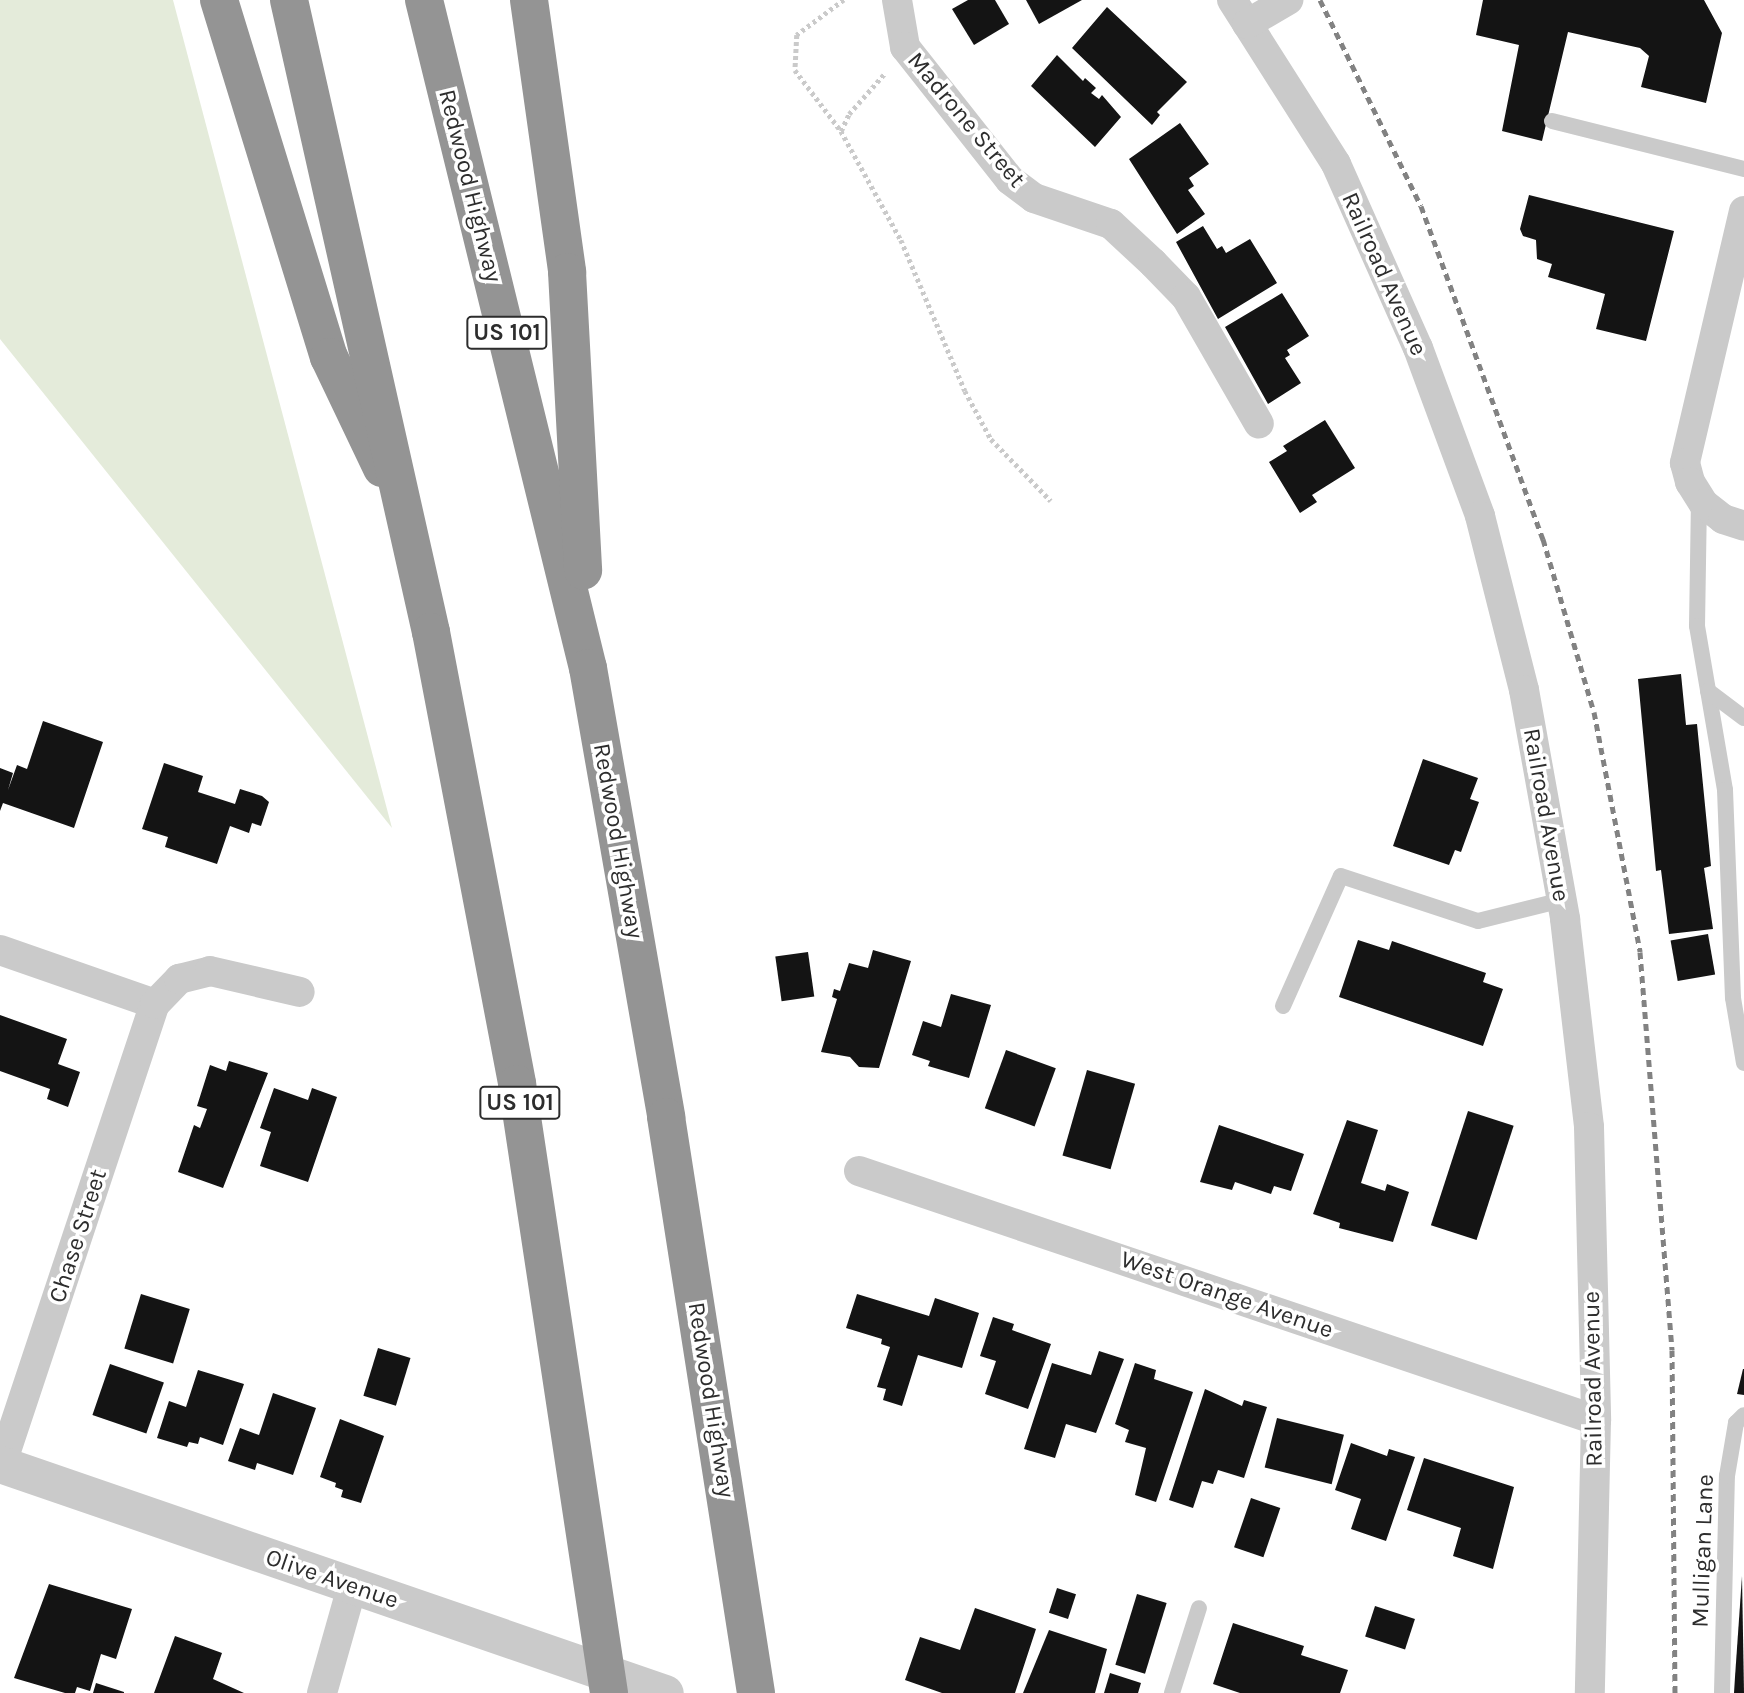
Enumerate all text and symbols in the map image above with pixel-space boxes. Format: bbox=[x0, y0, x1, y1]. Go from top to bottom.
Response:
street label: Madrone Street bbox=[901, 46, 1031, 194]
street label: Redwood Highway bbox=[432, 87, 508, 285]
street label: Railroad Avenue bbox=[1335, 188, 1433, 360]
road number: US 101 bbox=[465, 314, 549, 352]
street label: Railroad Avenue bbox=[1517, 726, 1575, 904]
street label: Redwood Highway bbox=[587, 741, 649, 941]
road number: US 101 bbox=[478, 1084, 562, 1122]
street label: Chase Street bbox=[43, 1165, 113, 1307]
street label: West Orange Avenue bbox=[1117, 1245, 1337, 1345]
street label: Railroad Avenue bbox=[1577, 1291, 1609, 1467]
street label: Redwood Highway bbox=[681, 1300, 741, 1500]
street label: Mulligan Lane bbox=[1686, 1474, 1720, 1628]
street label: Olive Avenue bbox=[262, 1543, 402, 1615]

